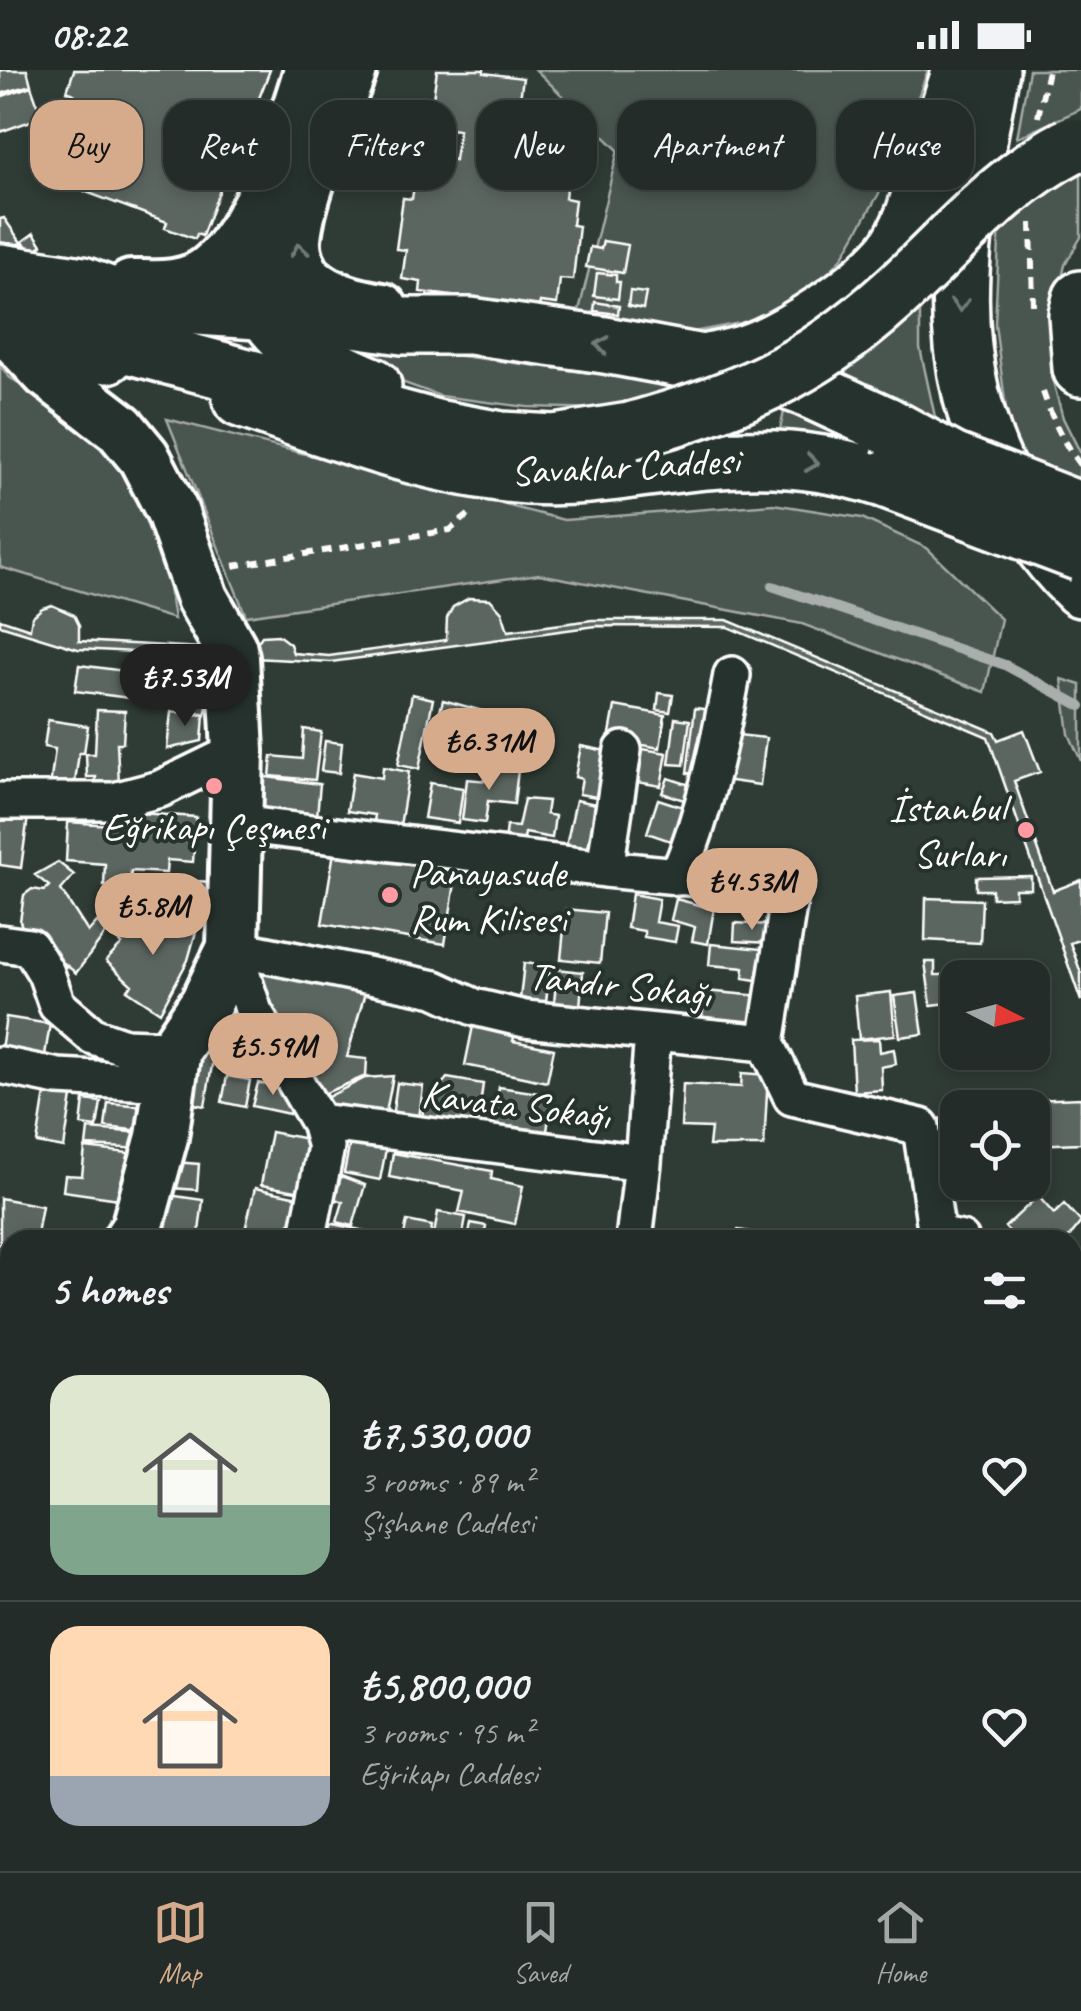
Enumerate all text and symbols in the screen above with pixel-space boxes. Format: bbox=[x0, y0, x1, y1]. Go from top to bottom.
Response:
text: 08:22 bbox=[50, 12, 126, 59]
chip: Buy bbox=[30, 100, 143, 190]
chip: Rent bbox=[163, 100, 290, 190]
chip: Filters bbox=[310, 100, 456, 190]
chip: New bbox=[476, 100, 597, 190]
chip: Apartment bbox=[617, 100, 816, 190]
chip: House bbox=[836, 100, 974, 190]
one-way arrow bbox=[289, 242, 310, 258]
one-way arrow bbox=[949, 297, 970, 313]
one-way arrow bbox=[594, 335, 611, 356]
street label: Savaklar Caddesi bbox=[510, 435, 745, 497]
one-way arrow bbox=[804, 452, 820, 473]
pin: ₺7.53M bbox=[104, 644, 266, 729]
text: ₺7.53M bbox=[142, 656, 228, 697]
pin: ₺6.31M bbox=[408, 708, 570, 793]
text: ₺6.31M bbox=[445, 720, 533, 761]
marker: Eğrikapı Çeşmesi bbox=[203, 775, 225, 797]
place label: İstanbul Surları bbox=[889, 783, 1012, 879]
place label: Eğrikapı Çeşmesi bbox=[103, 802, 330, 852]
marker: İstanbul Surları bbox=[1015, 819, 1037, 841]
place label: Panayasude Rum Kilisesi bbox=[410, 848, 571, 944]
pin: ₺4.53M bbox=[671, 848, 833, 933]
text: ₺4.53M bbox=[709, 860, 795, 901]
pin: ₺5.8M bbox=[83, 873, 223, 958]
marker: Panayasude Rum Kilisesi bbox=[379, 884, 401, 906]
text: ₺5.8M bbox=[117, 885, 189, 926]
street label: Tandır Sokağı bbox=[526, 951, 715, 1020]
north arrow bbox=[940, 960, 1050, 1070]
map controls bbox=[940, 960, 1050, 1200]
pin: ₺5.59M bbox=[192, 1013, 354, 1098]
text: ₺5.59M bbox=[230, 1025, 316, 1066]
street label: Kavata Sokağı bbox=[419, 1069, 614, 1142]
button: locate bbox=[940, 1090, 1050, 1200]
icon: filters bbox=[977, 1263, 1032, 1318]
text: 5 homes bbox=[50, 1264, 168, 1317]
text: ₺7,530,000 bbox=[360, 1408, 527, 1461]
icon: home bbox=[130, 1415, 250, 1535]
icon: heart bbox=[977, 1448, 1032, 1503]
text: 3 rooms · 89 m² bbox=[360, 1461, 533, 1502]
text: Şişhane Caddesi bbox=[360, 1502, 535, 1543]
text: ₺5,800,000 bbox=[360, 1659, 527, 1712]
icon: home bbox=[130, 1666, 250, 1786]
icon: heart bbox=[977, 1699, 1032, 1754]
text: 3 rooms · 95 m² bbox=[360, 1712, 533, 1753]
text: Eğrikapı Caddesi bbox=[360, 1753, 538, 1794]
tab: Map bbox=[153, 1895, 208, 1990]
tab: Saved bbox=[513, 1895, 568, 1990]
tab: Home bbox=[873, 1895, 928, 1990]

